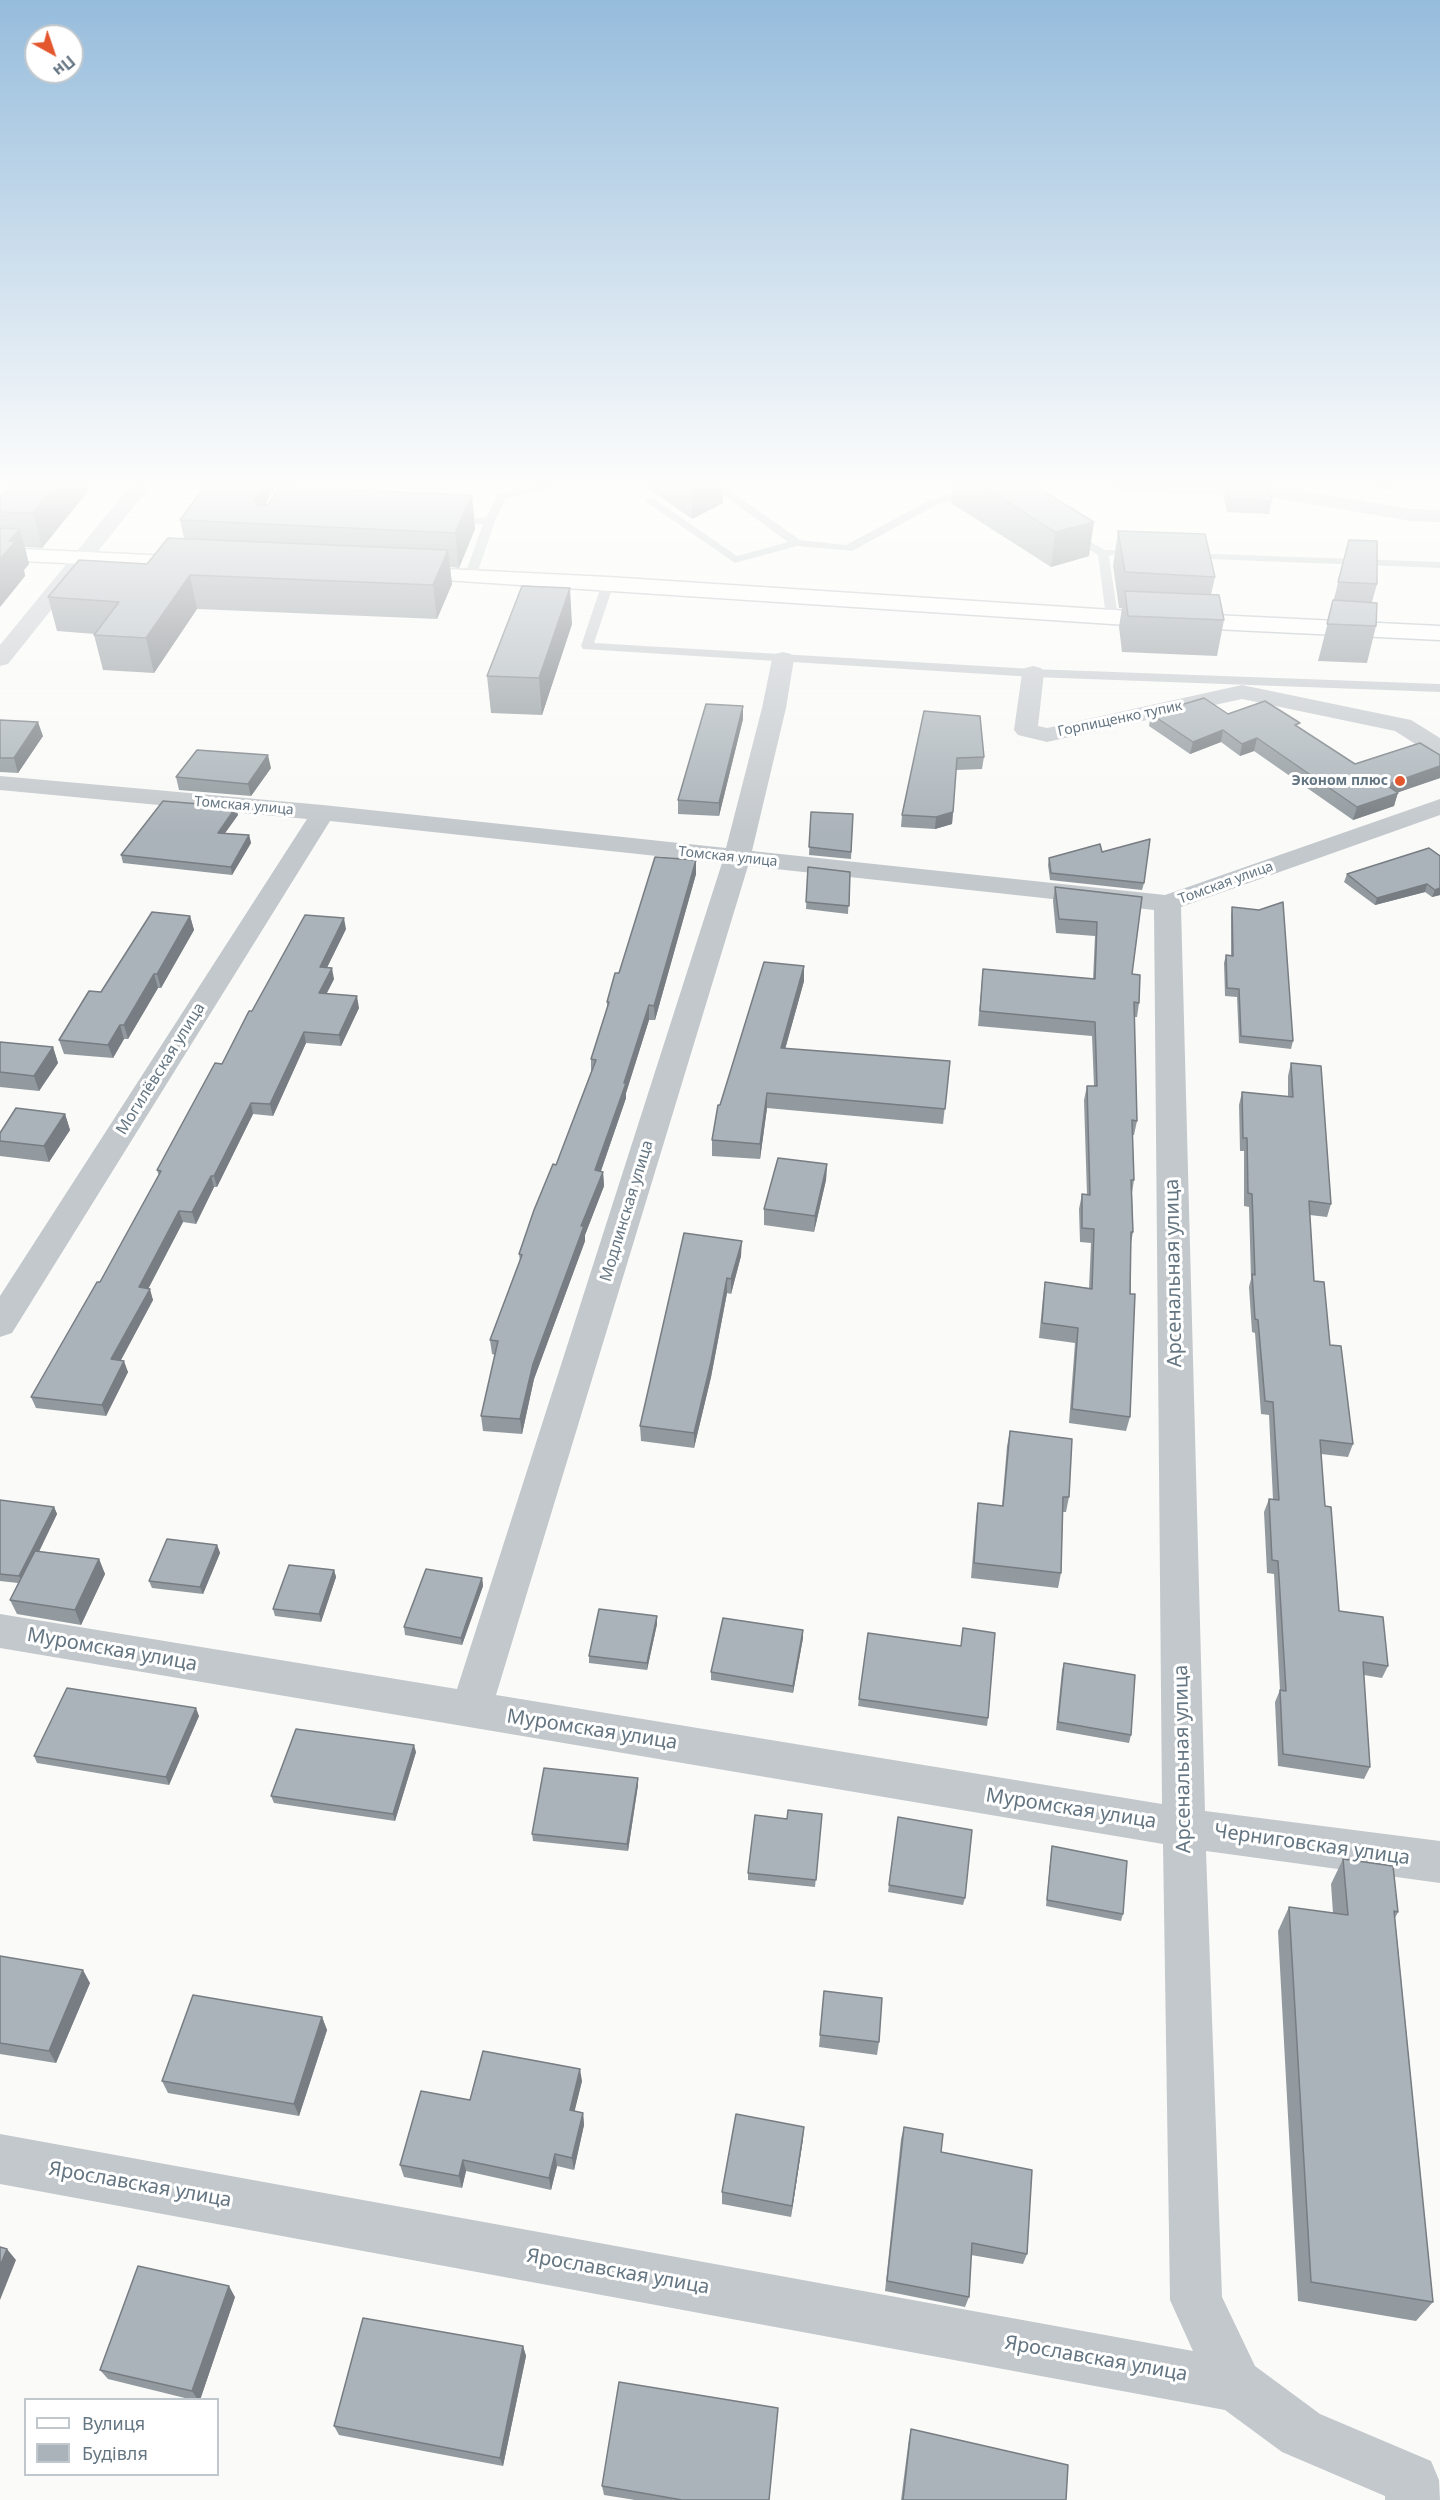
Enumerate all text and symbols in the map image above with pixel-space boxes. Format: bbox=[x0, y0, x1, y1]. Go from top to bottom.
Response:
north arrow bbox=[24, 24, 84, 84]
text: Пн bbox=[49, 51, 80, 82]
street label: Горпищенко тупик bbox=[1056, 698, 1184, 740]
place label: Эконом плюс bbox=[1291, 773, 1388, 789]
marker: Эконом плюс bbox=[1393, 774, 1407, 788]
street label: Томская улица bbox=[194, 793, 294, 819]
street label: Томская улица bbox=[678, 843, 778, 871]
street label: Томская улица bbox=[1176, 858, 1276, 908]
street label: Могилёвская улица bbox=[113, 1000, 209, 1138]
street label: Модлинская улица bbox=[596, 1138, 658, 1284]
street label: Арсенальная улица bbox=[1160, 1179, 1188, 1367]
street label: Муромская улица bbox=[25, 1623, 199, 1677]
street label: Арсенальная улица bbox=[1169, 1665, 1197, 1853]
street label: Муромская улица bbox=[505, 1705, 679, 1755]
street label: Муромская улица bbox=[984, 1784, 1158, 1834]
street label: Черниговская улица bbox=[1212, 1819, 1412, 1871]
street label: Ярославская улица bbox=[47, 2157, 233, 2213]
street label: Ярославская улица bbox=[525, 2244, 711, 2300]
street label: Ярославская улица bbox=[1003, 2331, 1189, 2387]
legend bbox=[24, 2398, 219, 2476]
text: Вулиця bbox=[82, 2411, 145, 2435]
text: Будівля bbox=[82, 2441, 148, 2465]

